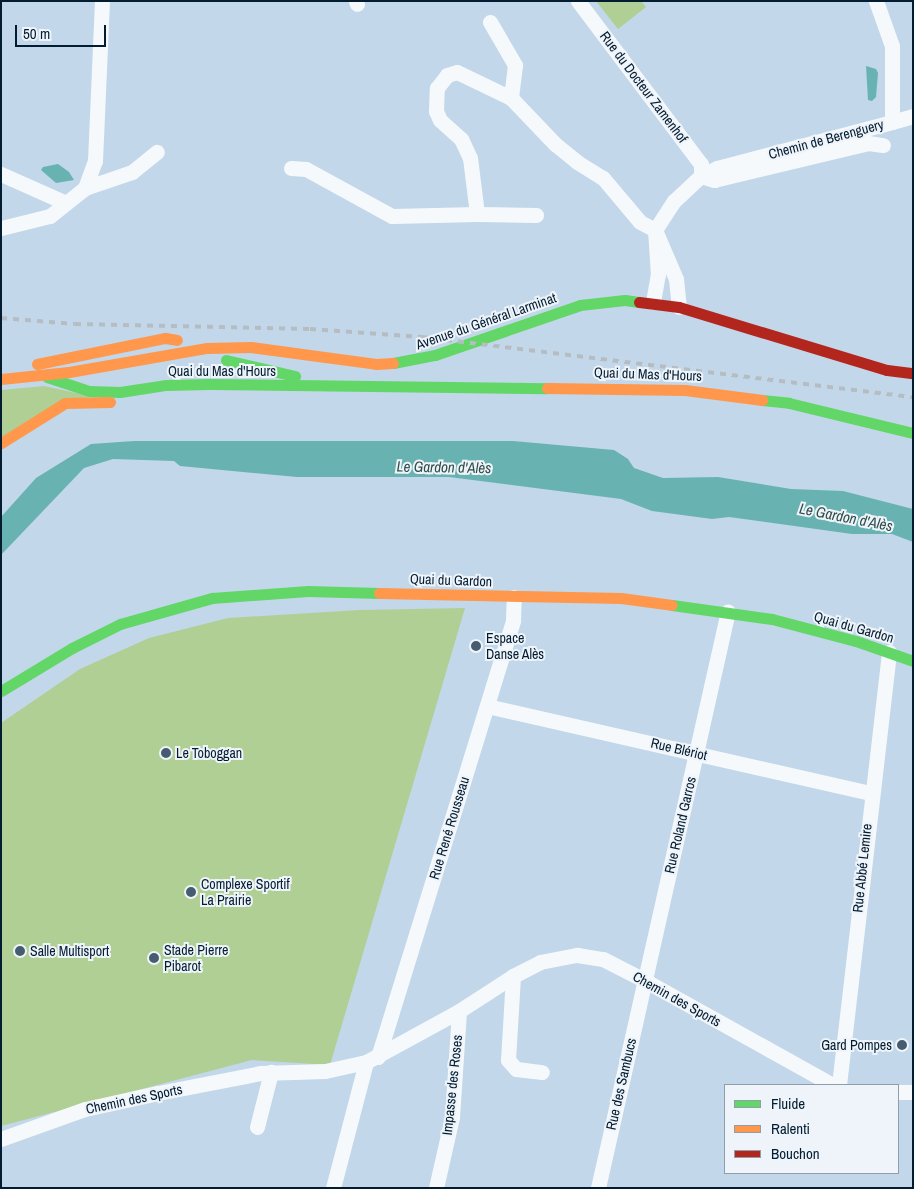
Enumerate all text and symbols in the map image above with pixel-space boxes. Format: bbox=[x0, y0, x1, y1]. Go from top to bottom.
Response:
scale bar bbox=[18, 15, 109, 47]
text: 50 m bbox=[23, 23, 50, 44]
street label: Rue du Docteur Zamenhof bbox=[597, 28, 691, 146]
street label: Chemin de Berenguery bbox=[767, 116, 885, 162]
street label: Avenue du Général Larminat bbox=[414, 289, 558, 353]
street label: Quai du Mas d'Hours bbox=[168, 363, 276, 379]
street label: Quai du Mas d'Hours bbox=[594, 364, 702, 384]
water label: Le Gardon d'Alès bbox=[397, 457, 491, 477]
water label: Le Gardon d'Alès bbox=[798, 499, 894, 535]
street label: Quai du Gardon bbox=[410, 570, 492, 590]
street label: Quai du Gardon bbox=[812, 608, 896, 646]
place label: Espace Danse Alès bbox=[486, 630, 545, 662]
marker: Espace Danse Alès bbox=[470, 640, 482, 652]
street label: Rue Blériot bbox=[649, 734, 709, 764]
place label: Le Toboggan bbox=[176, 745, 242, 761]
marker: Le Toboggan bbox=[160, 747, 172, 759]
street label: Rue René Rousseau bbox=[425, 775, 473, 881]
street label: Rue Roland Garros bbox=[661, 775, 699, 875]
street label: Rue Abbé Lemire bbox=[849, 822, 875, 914]
place label: Complexe Sportif La Prairie bbox=[201, 876, 290, 909]
marker: Complexe Sportif La Prairie bbox=[185, 886, 197, 898]
place label: Stade Pierre Pibarot bbox=[164, 942, 228, 974]
place label: Salle Multisport bbox=[30, 943, 109, 959]
marker: Salle Multisport bbox=[14, 945, 26, 957]
marker: Stade Pierre Pibarot bbox=[148, 952, 160, 964]
street label: Chemin des Sports bbox=[630, 968, 724, 1030]
street label: Impasse des Roses bbox=[438, 1034, 466, 1136]
street label: Rue des Sambucs bbox=[602, 1036, 640, 1132]
place label: Gard Pompes bbox=[821, 1037, 892, 1053]
marker: Gard Pompes bbox=[896, 1039, 908, 1051]
street label: Chemin des Sports bbox=[84, 1081, 184, 1117]
legend bbox=[724, 1084, 899, 1174]
text: Fluide bbox=[771, 1093, 805, 1114]
text: Ralenti bbox=[771, 1118, 810, 1139]
text: Bouchon bbox=[771, 1143, 820, 1164]

